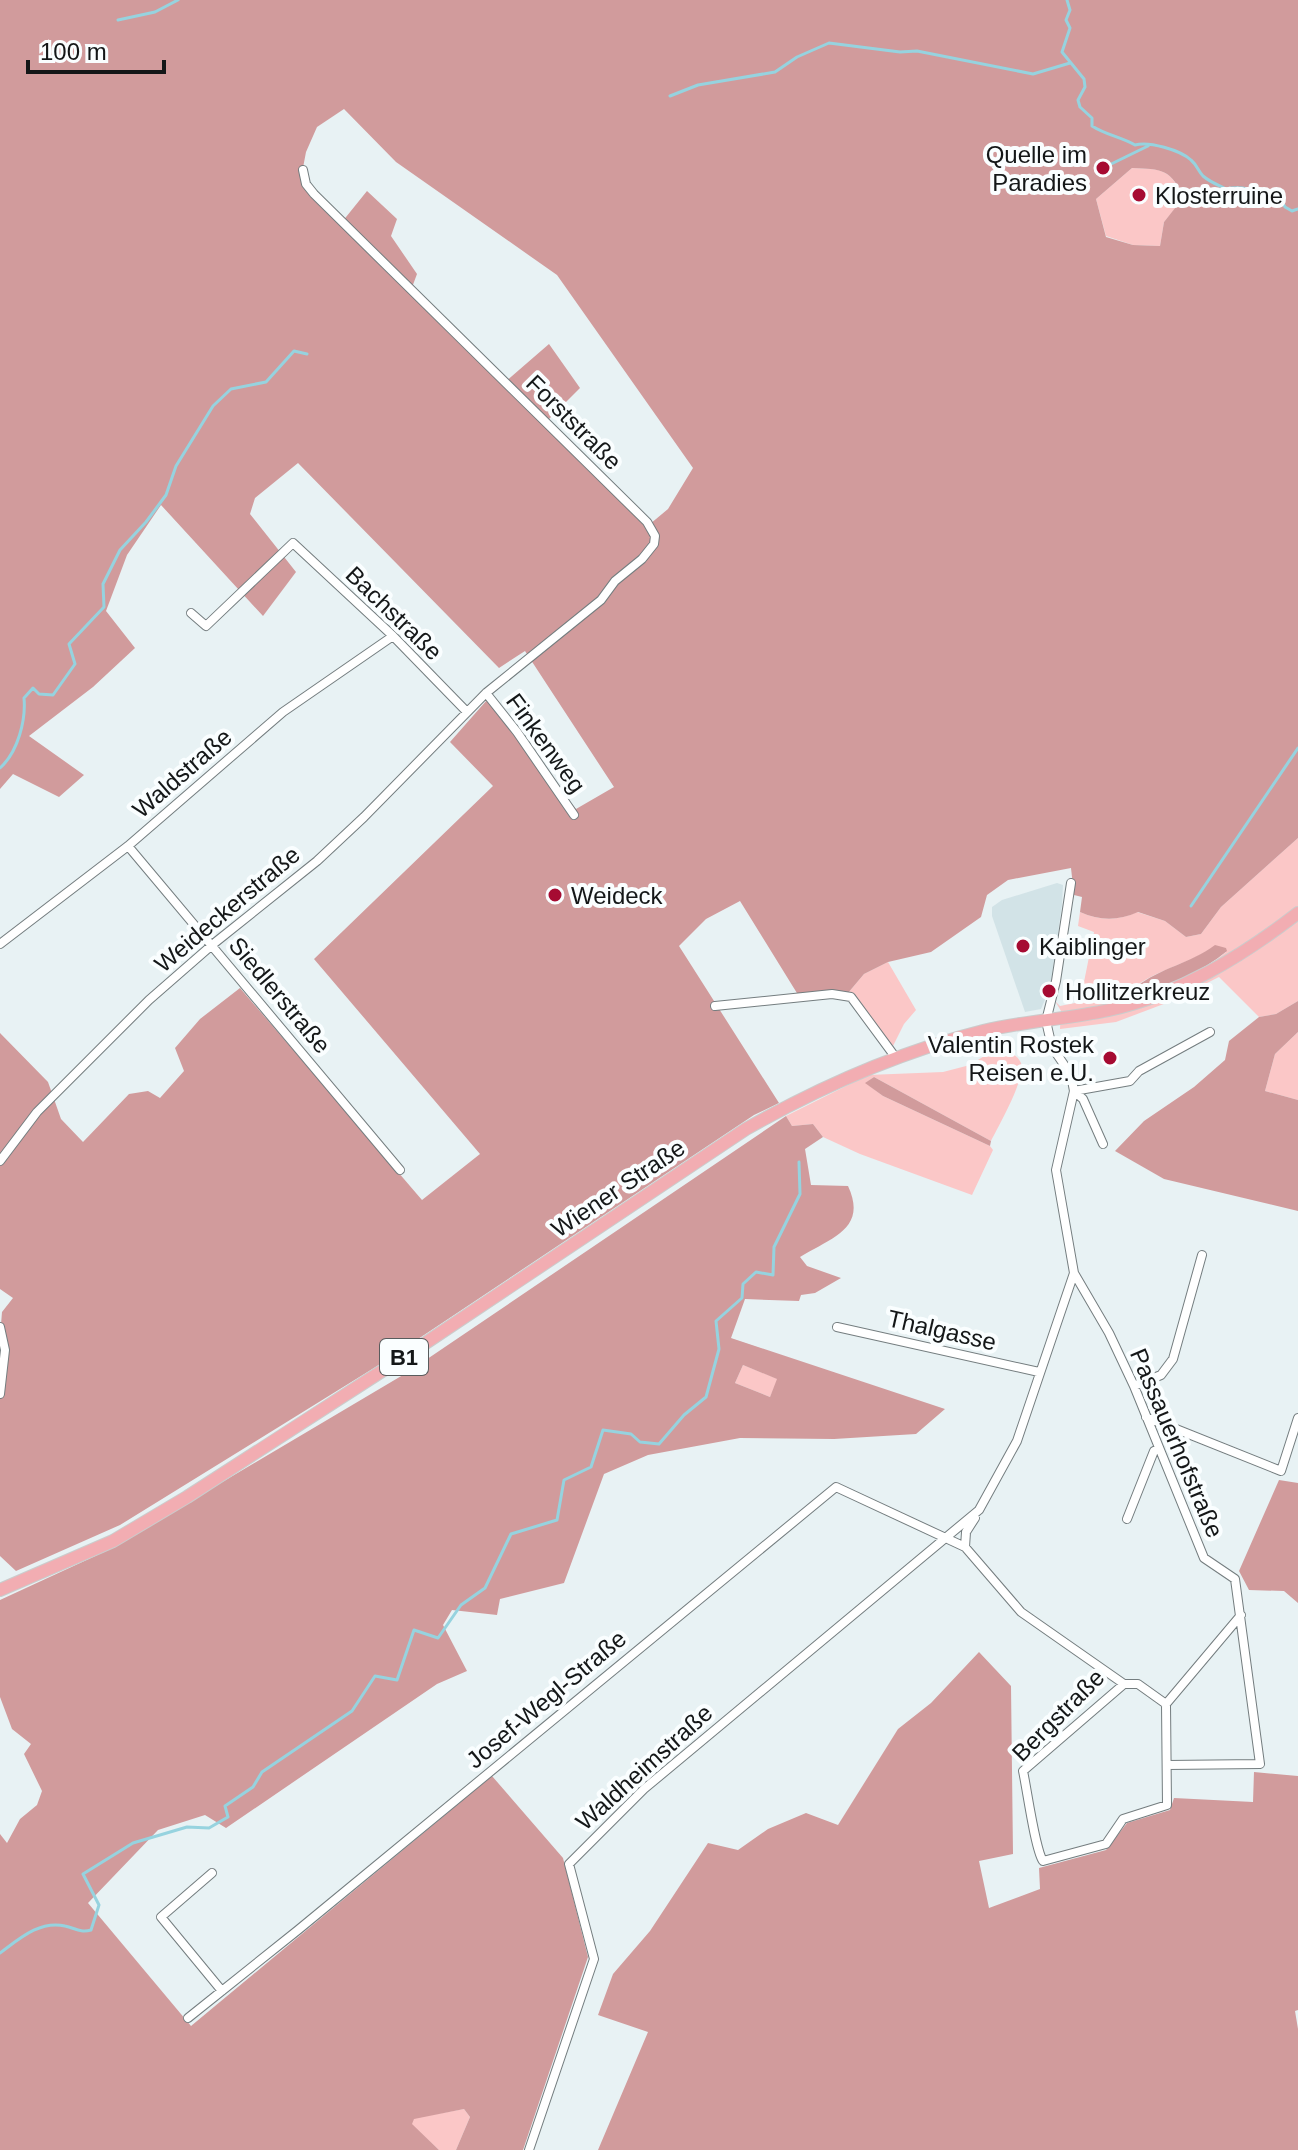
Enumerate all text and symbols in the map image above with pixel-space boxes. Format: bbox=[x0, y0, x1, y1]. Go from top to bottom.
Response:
scale bar bbox=[28, 24, 164, 74]
text: 100 m bbox=[40, 38, 107, 65]
place label: Quelle im Paradies bbox=[986, 141, 1087, 196]
marker: Quelle im Paradies bbox=[1094, 159, 1112, 177]
place label: Klosterruine bbox=[1155, 182, 1283, 209]
marker: Klosterruine bbox=[1130, 186, 1148, 204]
street label: Forststraße bbox=[521, 369, 627, 475]
street label: Bachstraße bbox=[340, 561, 448, 665]
street label: Finkenweg bbox=[501, 688, 591, 798]
street label: Waldstraße bbox=[127, 723, 237, 823]
street label: Weideckerstraße bbox=[149, 841, 305, 977]
place label: Weideck bbox=[571, 882, 664, 909]
marker: Weideck bbox=[546, 886, 564, 904]
street label: Siedlerstraße bbox=[224, 932, 336, 1058]
place label: Kaiblinger bbox=[1039, 933, 1146, 960]
marker: Kaiblinger bbox=[1014, 937, 1032, 955]
place label: Hollitzerkreuz bbox=[1065, 978, 1210, 1005]
marker: Hollitzerkreuz bbox=[1040, 982, 1058, 1000]
place label: Valentin Rostek Reisen e.U. bbox=[928, 1031, 1095, 1086]
marker: Valentin Rostek Reisen e.U. bbox=[1101, 1049, 1119, 1067]
street label: Wiener Straße bbox=[546, 1134, 690, 1242]
street label: Thalgasse bbox=[885, 1304, 999, 1356]
road number: B1 bbox=[380, 1339, 428, 1375]
street label: Passauerhofstraße bbox=[1125, 1344, 1229, 1542]
street label: Josef-Wegl-Straße bbox=[461, 1625, 631, 1773]
street label: Bergstraße bbox=[1006, 1663, 1110, 1767]
street label: Waldheimstraße bbox=[570, 1699, 718, 1835]

